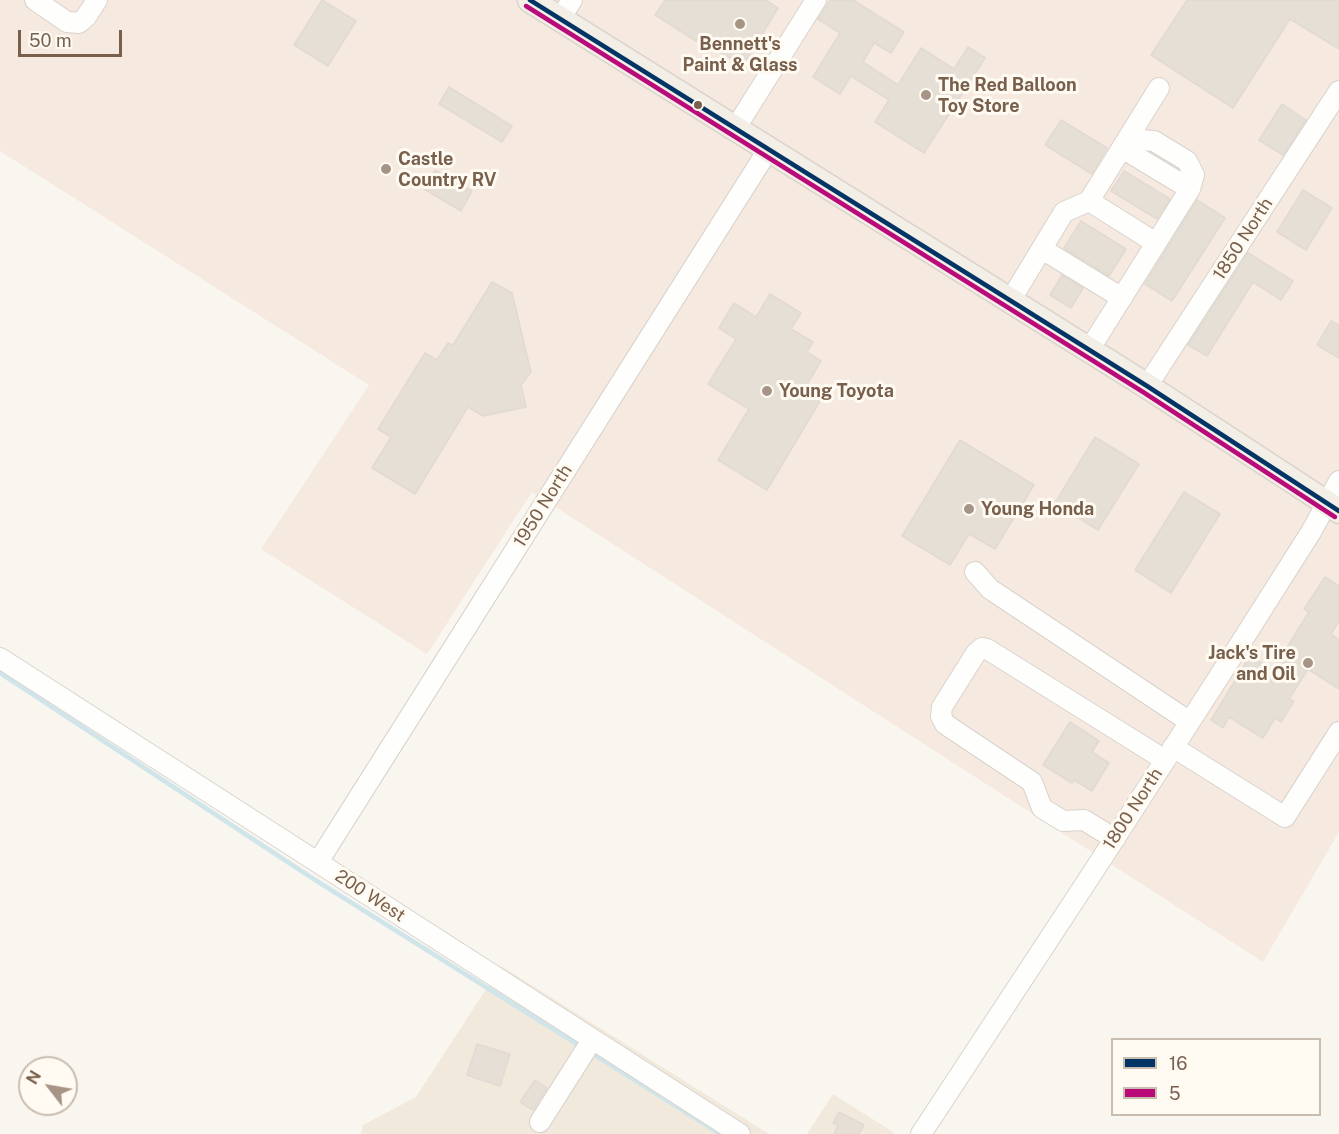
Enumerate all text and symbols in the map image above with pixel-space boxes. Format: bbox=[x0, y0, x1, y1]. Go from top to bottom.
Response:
marker: Bennett's Paint & Glass bbox=[733, 17, 747, 31]
scale bar bbox=[21, 18, 124, 56]
text: 50 m bbox=[29, 30, 72, 51]
place label: Bennett's Paint & Glass bbox=[682, 33, 798, 76]
place label: The Red Balloon Toy Store bbox=[938, 74, 1077, 116]
marker: The Red Balloon Toy Store bbox=[919, 88, 933, 102]
unlabelled marker bbox=[692, 99, 704, 111]
place label: Castle Country RV bbox=[398, 148, 496, 190]
marker: Castle Country RV bbox=[379, 162, 393, 176]
street label: 1850 North bbox=[1208, 194, 1278, 284]
place label: Young Toyota bbox=[779, 380, 894, 402]
marker: Young Toyota bbox=[760, 384, 774, 398]
street label: 1950 North bbox=[509, 461, 577, 551]
place label: Young Honda bbox=[981, 498, 1094, 520]
marker: Young Honda bbox=[962, 502, 976, 516]
place label: Jack's Tire and Oil bbox=[1208, 642, 1296, 684]
marker: Jack's Tire and Oil bbox=[1301, 656, 1315, 670]
street label: 1800 North bbox=[1099, 764, 1167, 854]
street label: 200 West bbox=[331, 865, 409, 927]
legend bbox=[1111, 1038, 1321, 1116]
text: 16 bbox=[1169, 1053, 1188, 1074]
north arrow bbox=[18, 1056, 78, 1116]
text: N bbox=[22, 1067, 45, 1088]
text: 5 bbox=[1169, 1083, 1181, 1104]

